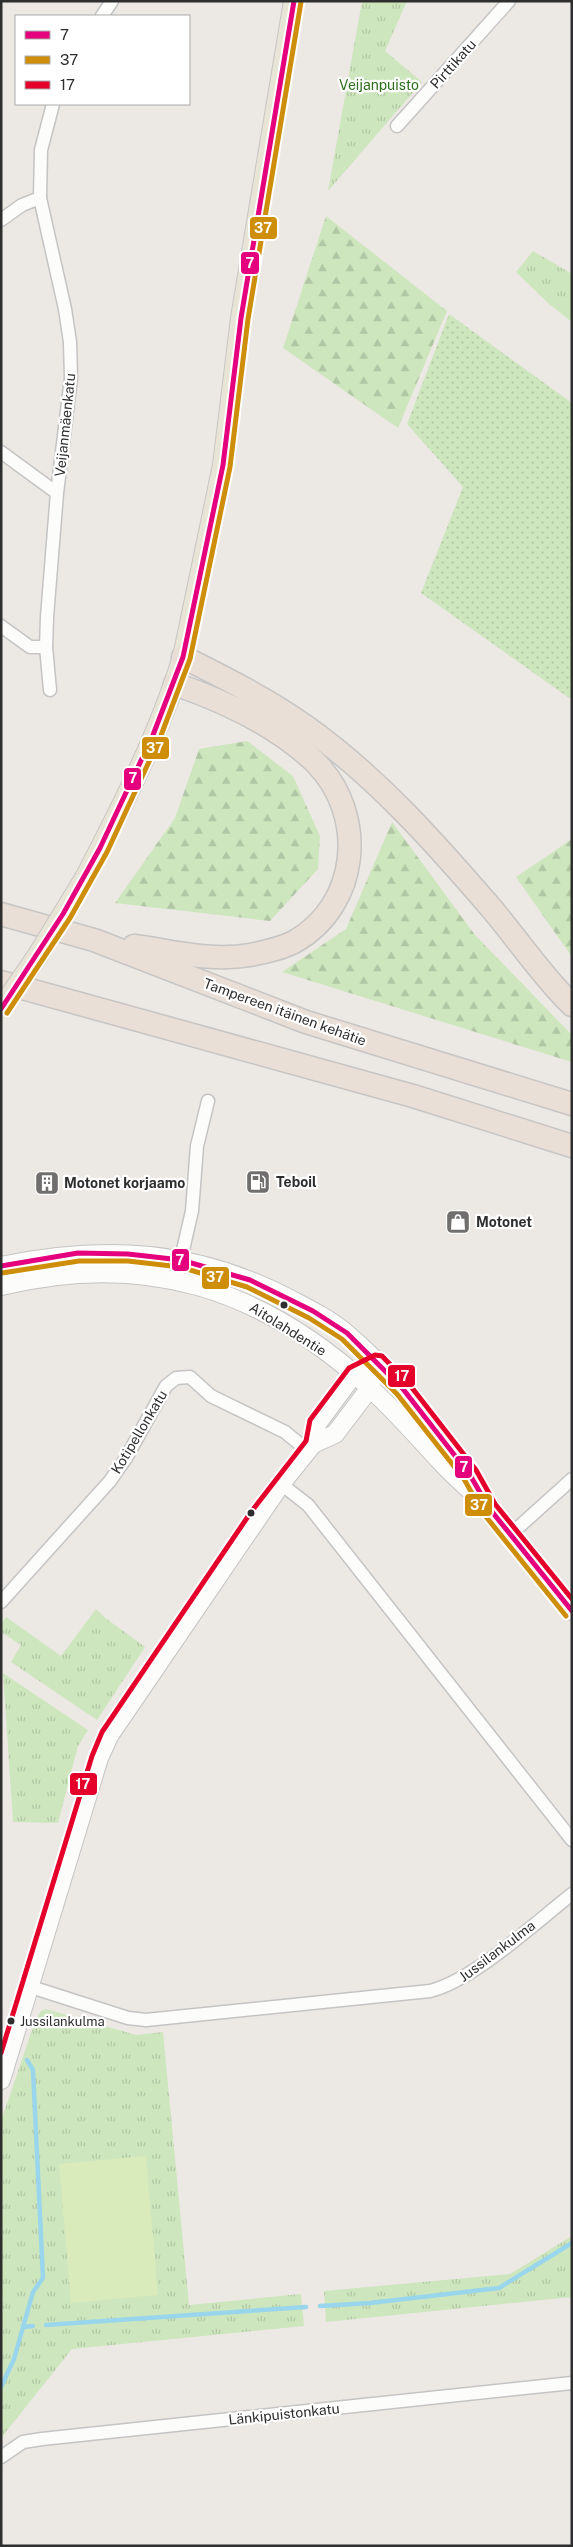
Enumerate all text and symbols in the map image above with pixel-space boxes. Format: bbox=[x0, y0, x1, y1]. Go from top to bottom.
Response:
legend bbox=[15, 15, 190, 105]
text: 7 bbox=[60, 26, 69, 43]
street label: Pirttikatu bbox=[427, 36, 479, 92]
text: 37 bbox=[60, 51, 78, 68]
text: 17 bbox=[60, 76, 75, 93]
park label: Veijanpuisto bbox=[339, 77, 419, 93]
line badge: 37 bbox=[249, 216, 278, 240]
text: 37 bbox=[254, 220, 272, 236]
line badge: 7 bbox=[240, 251, 260, 275]
text: 7 bbox=[246, 255, 255, 271]
street label: Veijanmäenkatu bbox=[52, 372, 78, 478]
line badge: 37 bbox=[141, 736, 170, 760]
text: 37 bbox=[146, 740, 164, 756]
line badge: 7 bbox=[123, 767, 142, 791]
text: 7 bbox=[129, 770, 138, 786]
street label: Tampereen itäinen kehätie bbox=[202, 975, 368, 1049]
fuel station icon: Teboil bbox=[245, 1169, 271, 1195]
building icon: Motonet korjaamo bbox=[34, 1170, 60, 1196]
place label: Teboil bbox=[276, 1174, 317, 1190]
place label: Motonet korjaamo bbox=[64, 1175, 185, 1191]
shop icon: Motonet bbox=[445, 1209, 471, 1235]
place label: Motonet bbox=[476, 1214, 532, 1230]
line badge: 7 bbox=[171, 1248, 190, 1272]
text: 7 bbox=[176, 1252, 185, 1268]
line badge: 37 bbox=[201, 1266, 230, 1290]
text: 37 bbox=[206, 1269, 224, 1285]
street label: Aitolahdentie bbox=[247, 1299, 329, 1359]
unlabelled marker bbox=[279, 1300, 289, 1310]
line badge: 17 bbox=[387, 1364, 416, 1388]
text: 17 bbox=[395, 1368, 410, 1384]
street label: Kotipellonkatu bbox=[108, 1387, 170, 1477]
line badge: 7 bbox=[454, 1455, 473, 1479]
text: 7 bbox=[460, 1459, 469, 1475]
line badge: 37 bbox=[464, 1493, 493, 1517]
text: 37 bbox=[470, 1497, 488, 1513]
unlabelled marker bbox=[246, 1508, 256, 1518]
line badge: 17 bbox=[69, 1772, 98, 1796]
text: 17 bbox=[76, 1776, 91, 1792]
street label: Jussilankulma bbox=[456, 1917, 538, 1985]
place label: Jussilankulma bbox=[20, 2014, 105, 2029]
marker: Jussilankulma bbox=[6, 2016, 16, 2026]
street label: Länkipuistonkatu bbox=[228, 2400, 340, 2428]

